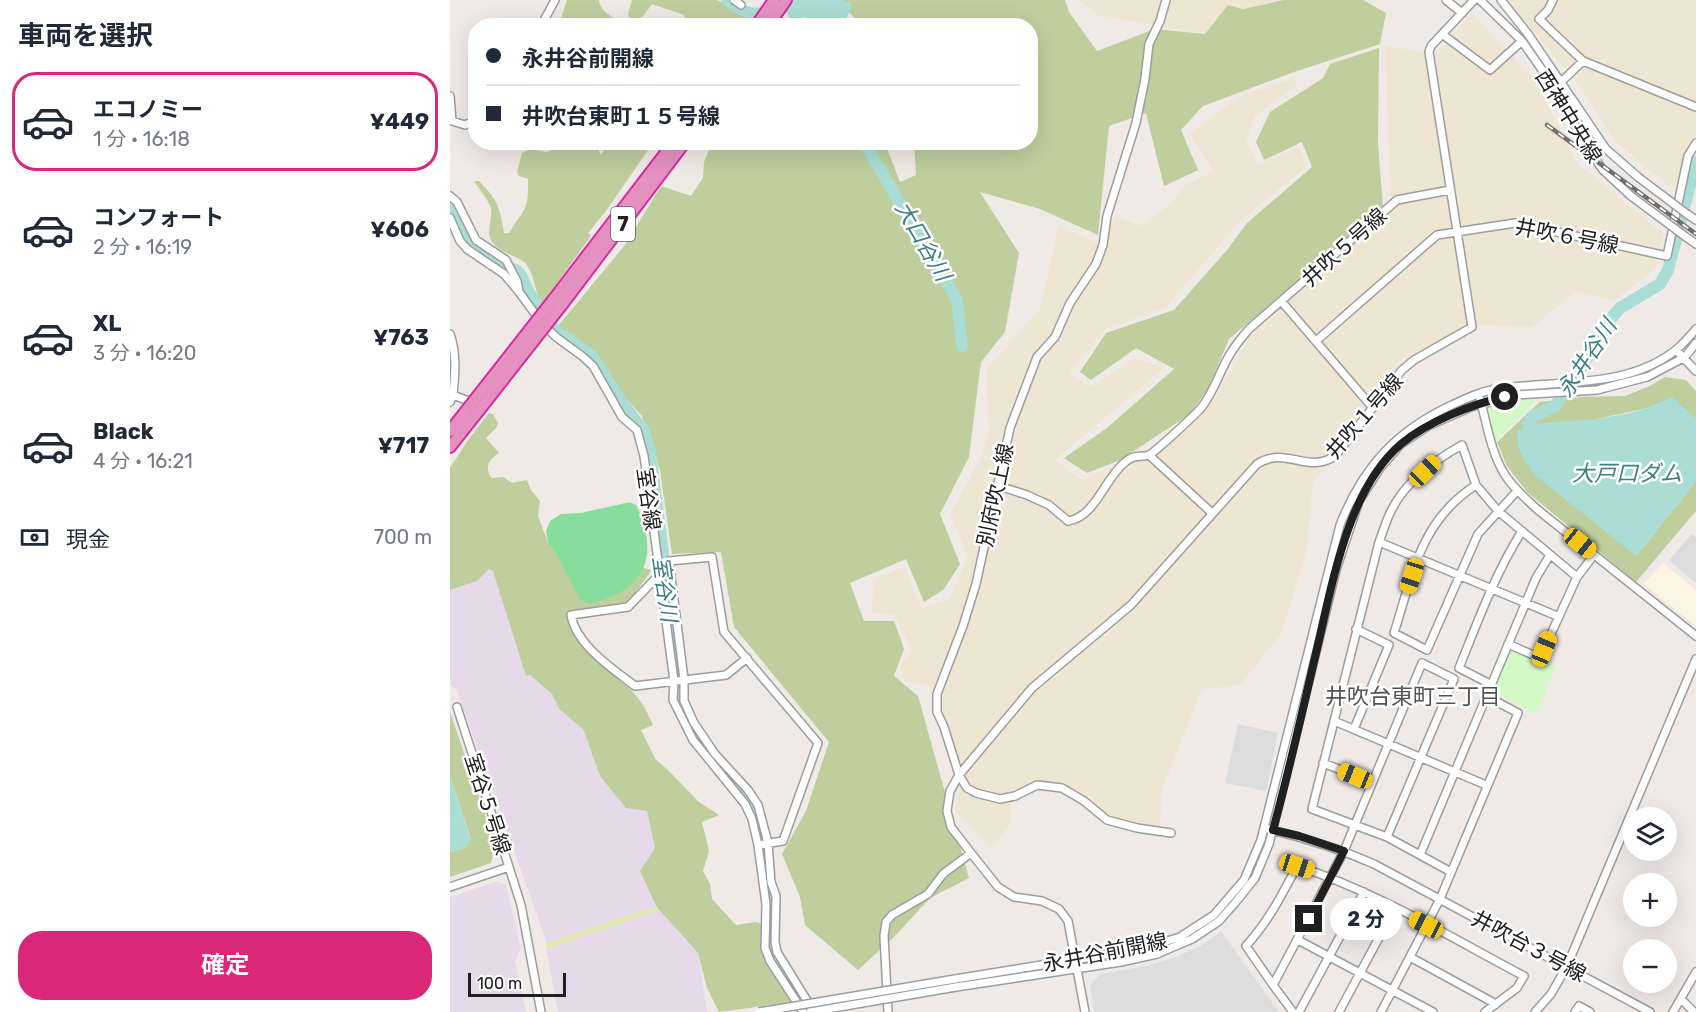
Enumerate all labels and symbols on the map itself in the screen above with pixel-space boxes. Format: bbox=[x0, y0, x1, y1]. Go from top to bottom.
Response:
street label: 西神中央線 bbox=[1531, 65, 1607, 167]
water label: 大口谷川 bbox=[889, 196, 958, 288]
street label: 井吹５号線 bbox=[1297, 203, 1391, 291]
road number: 7 bbox=[611, 207, 635, 241]
street label: 井吹６号線 bbox=[1513, 214, 1621, 258]
water label: 永井谷川 bbox=[1552, 312, 1623, 402]
street label: 井吹１号線 bbox=[1320, 368, 1408, 464]
route start bbox=[1491, 383, 1518, 410]
street label: 別府吹上線 bbox=[972, 441, 1018, 549]
car bbox=[1406, 452, 1444, 490]
water label: 大戸口ダム bbox=[1572, 460, 1682, 487]
street label: 室谷線 bbox=[632, 466, 666, 532]
car bbox=[1560, 525, 1600, 561]
water label: 室谷川 bbox=[647, 554, 683, 626]
car bbox=[1398, 556, 1426, 596]
car bbox=[1529, 629, 1559, 669]
district label: 井吹台東町三丁目 bbox=[1325, 683, 1501, 710]
street label: 室谷５号線 bbox=[460, 750, 516, 858]
car bbox=[1335, 761, 1375, 791]
car bbox=[1277, 852, 1317, 880]
callout: 2 分 bbox=[1330, 898, 1402, 940]
route end bbox=[1295, 905, 1322, 932]
street label: 井吹台３号線 bbox=[1468, 905, 1590, 987]
car bbox=[1406, 909, 1446, 941]
street label: 永井谷前開線 bbox=[1041, 928, 1169, 976]
scale bar bbox=[468, 970, 566, 998]

